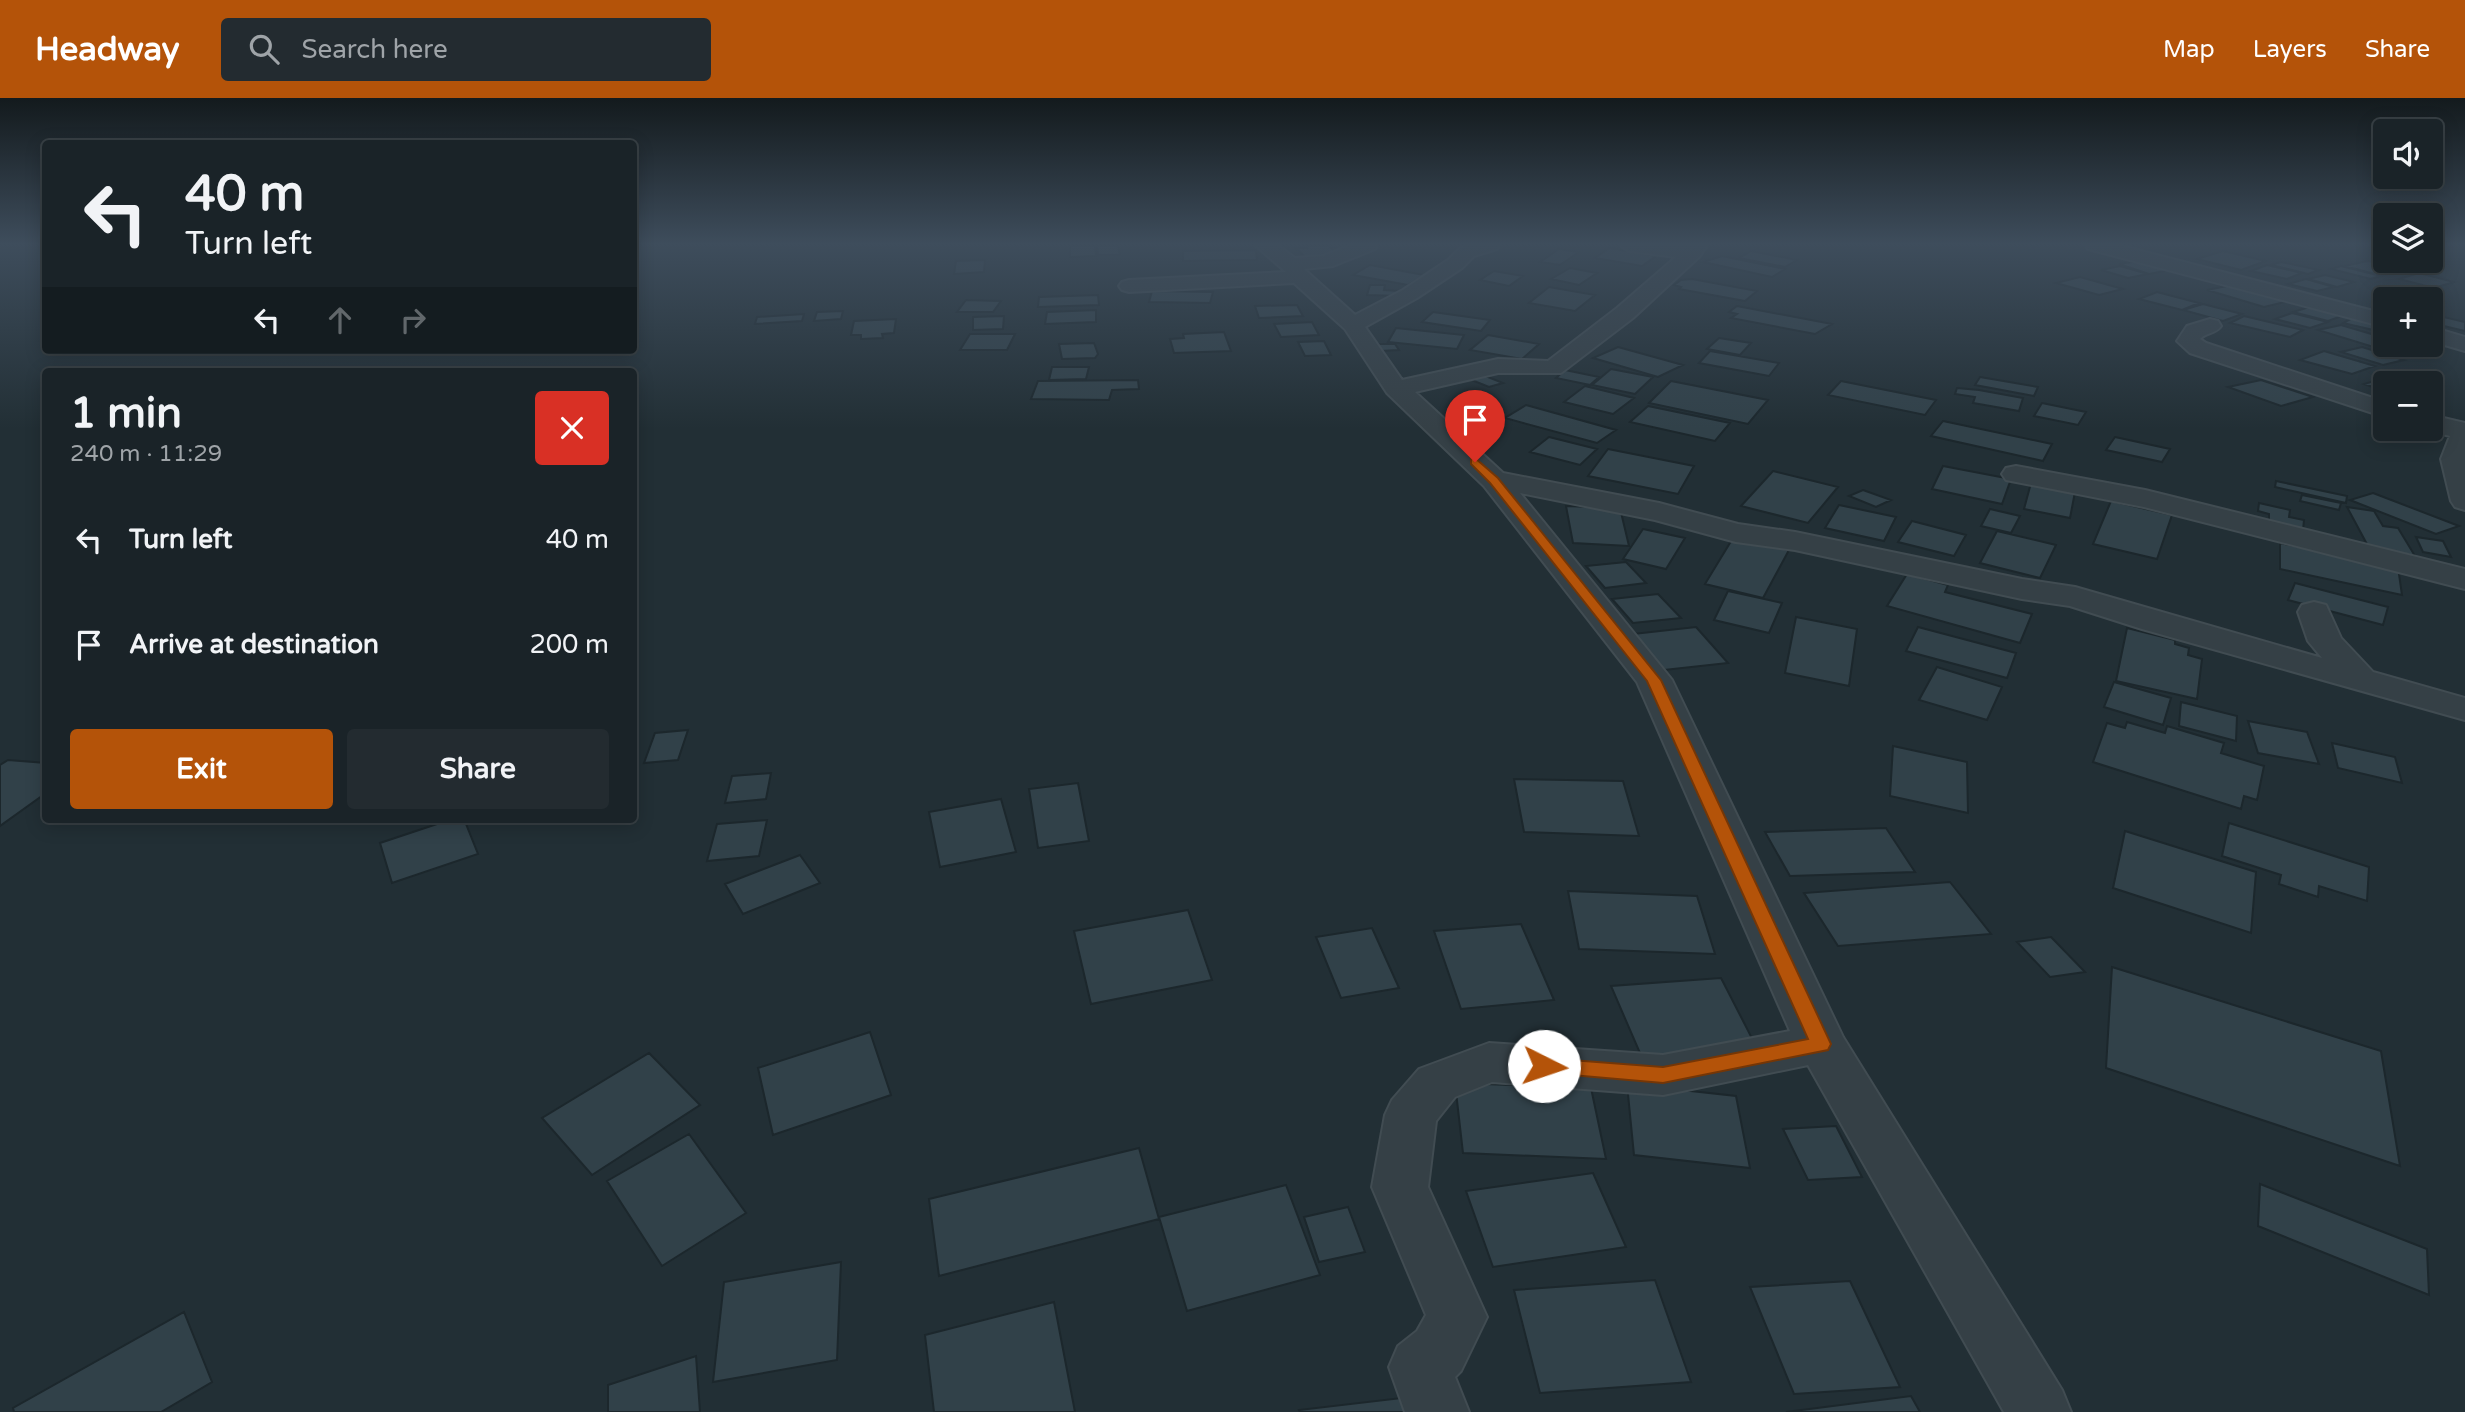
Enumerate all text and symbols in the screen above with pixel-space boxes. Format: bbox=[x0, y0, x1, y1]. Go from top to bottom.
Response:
search box bbox=[221, 18, 711, 81]
text: Headway bbox=[35, 30, 179, 69]
icon: search bbox=[245, 30, 283, 68]
text: Search here bbox=[301, 34, 448, 65]
text: Map bbox=[2163, 35, 2215, 64]
text: Layers bbox=[2253, 35, 2327, 64]
text: Share bbox=[2365, 35, 2430, 64]
map controls bbox=[2373, 119, 2443, 441]
button: sound bbox=[2373, 119, 2443, 189]
text: 40 m bbox=[185, 165, 304, 224]
icon: left bbox=[70, 168, 161, 259]
button: layers bbox=[2373, 203, 2443, 273]
text: Turn left bbox=[185, 225, 312, 263]
button: + bbox=[2373, 287, 2443, 357]
icon: left bbox=[248, 301, 286, 339]
icon: ahead bbox=[321, 301, 359, 339]
icon: right bbox=[394, 301, 432, 339]
button: − bbox=[2373, 371, 2443, 441]
text: 1 min bbox=[70, 388, 182, 439]
pin bbox=[1445, 390, 1505, 462]
button: close bbox=[535, 391, 609, 465]
icon: arrive bbox=[1456, 401, 1494, 439]
text: 240 m · 11:29 bbox=[70, 440, 222, 468]
icon: left bbox=[70, 521, 108, 559]
text: Turn left bbox=[129, 524, 232, 555]
text: 40 m bbox=[546, 524, 609, 555]
icon: arrive bbox=[70, 626, 108, 664]
text: Arrive at destination bbox=[129, 629, 379, 660]
text: 200 m bbox=[529, 629, 609, 660]
button: Exit bbox=[70, 729, 333, 809]
button: Share bbox=[347, 729, 609, 809]
position arrow bbox=[1507, 1029, 1581, 1103]

